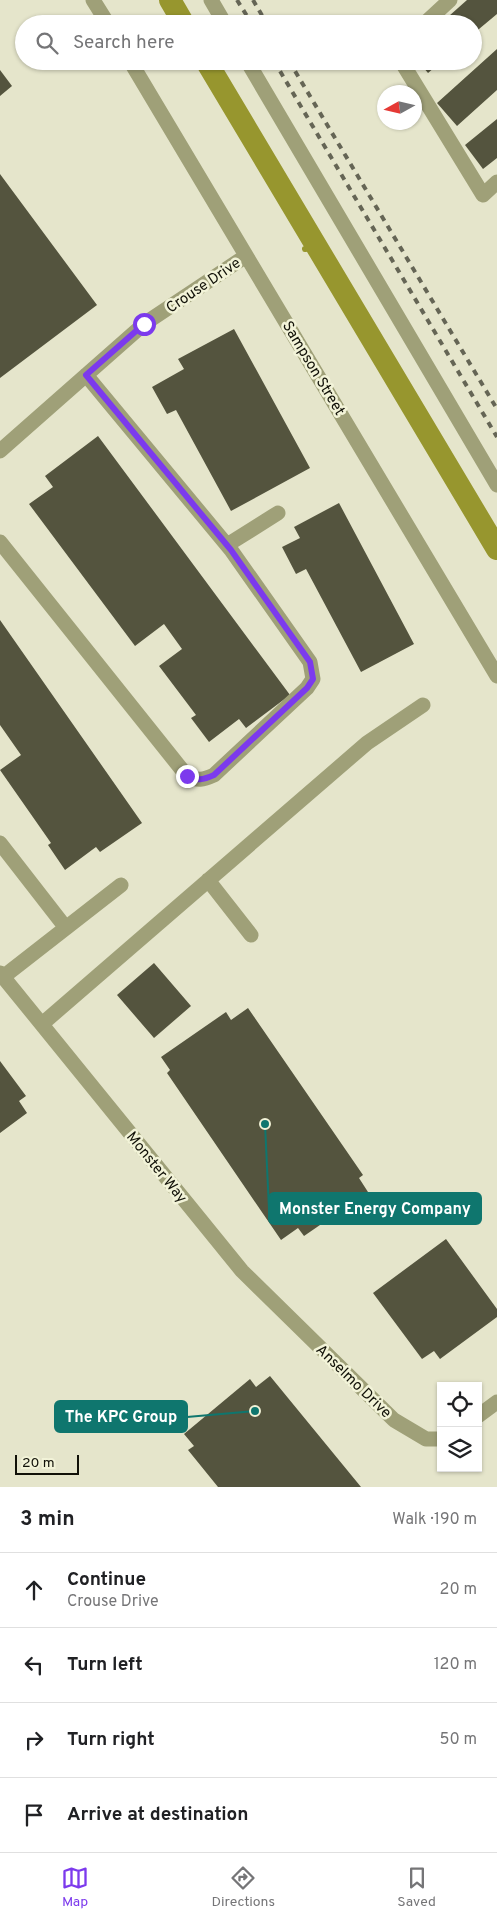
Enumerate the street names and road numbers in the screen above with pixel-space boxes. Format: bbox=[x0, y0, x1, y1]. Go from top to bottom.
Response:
street label: Crouse Drive bbox=[163, 254, 245, 318]
street label: Sampson Street bbox=[277, 318, 348, 419]
street label: Monster Way bbox=[121, 1128, 190, 1208]
street label: Anselmo Drive bbox=[311, 1341, 395, 1423]

